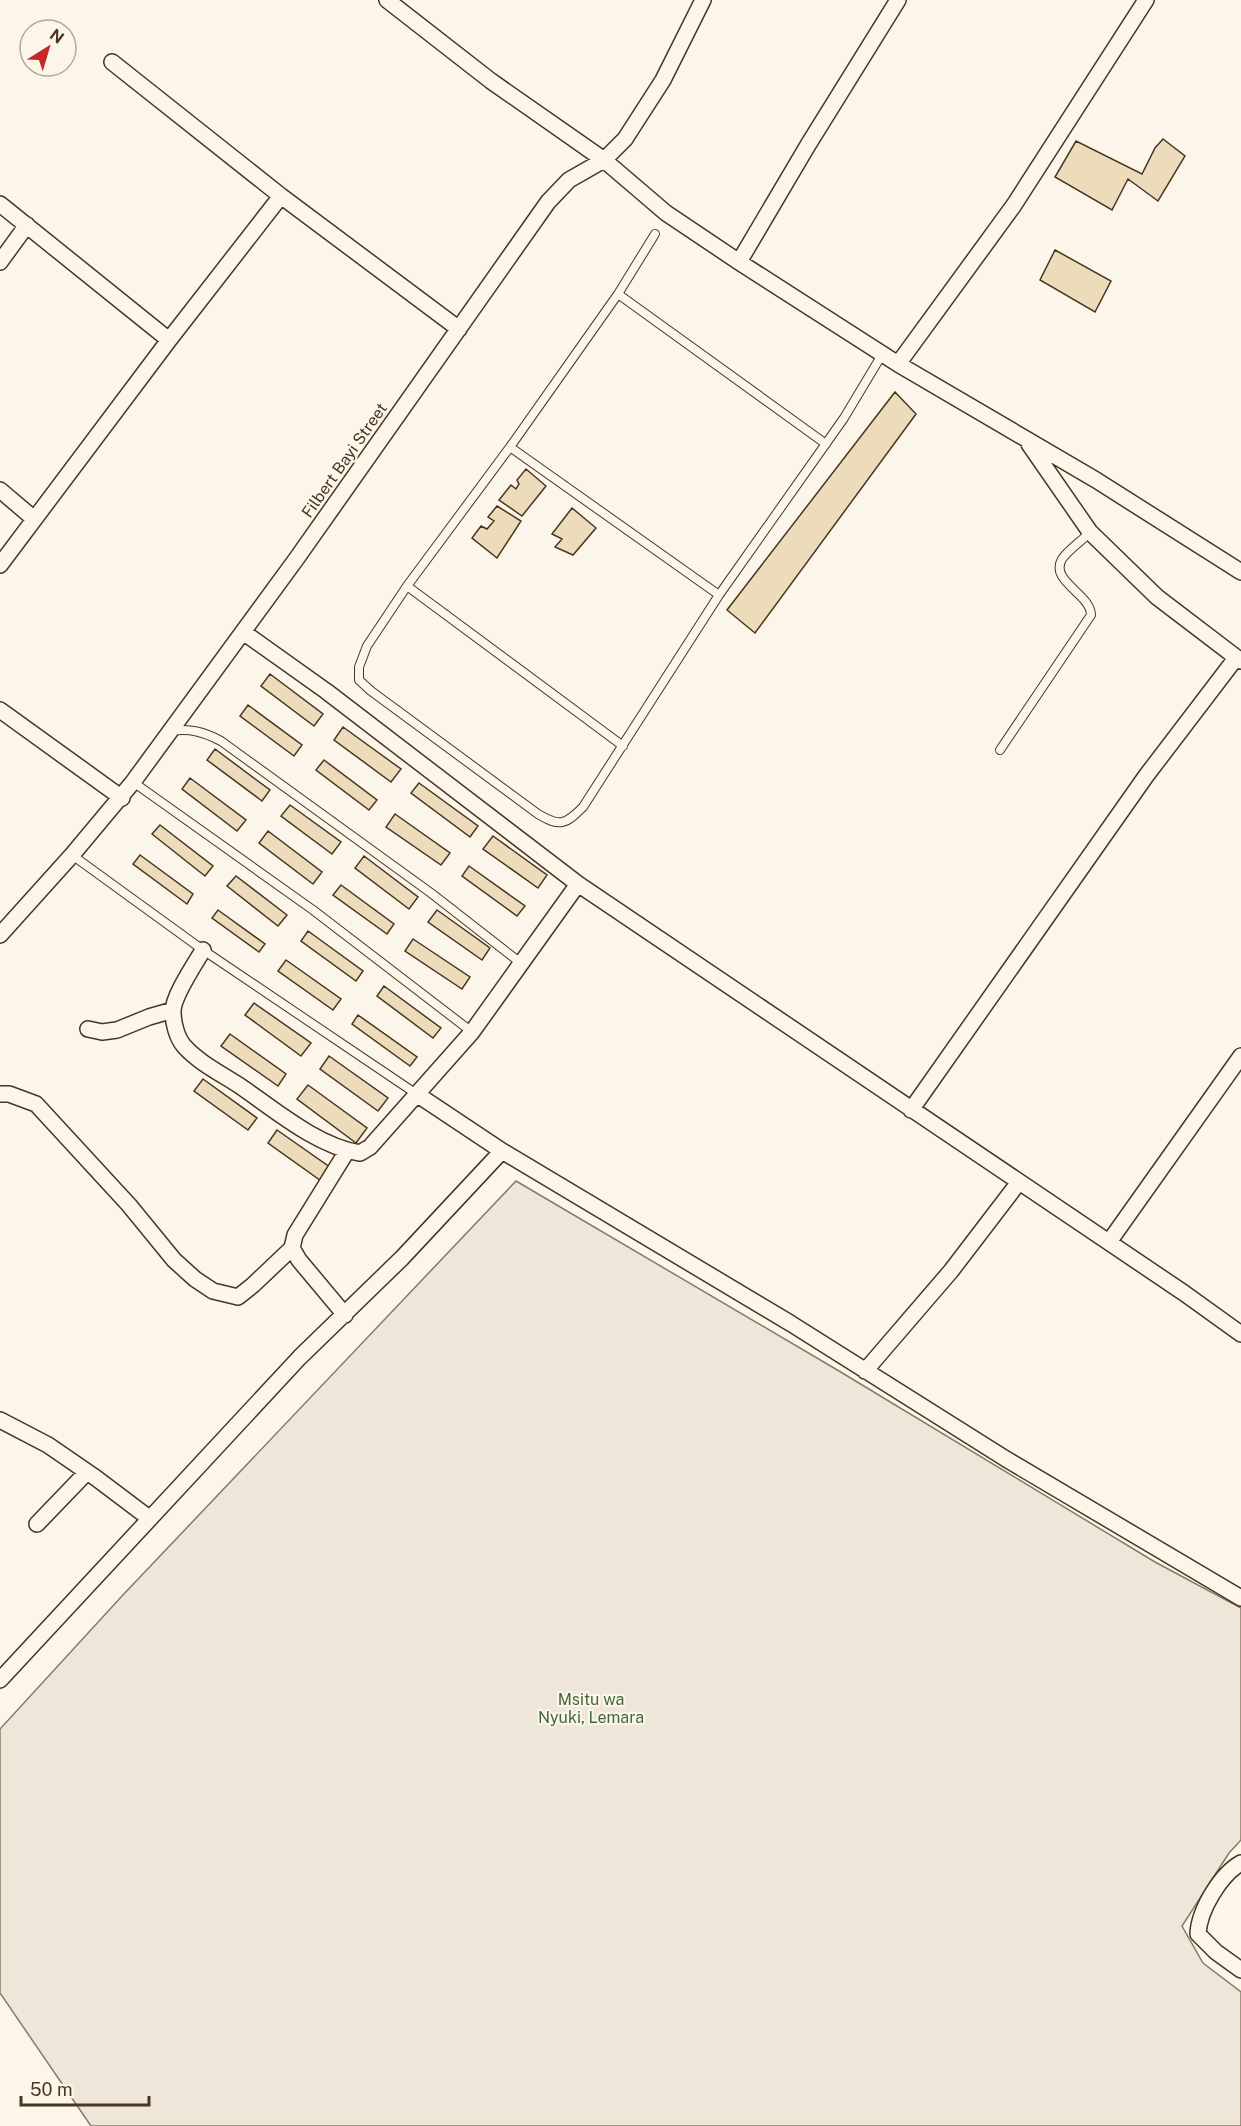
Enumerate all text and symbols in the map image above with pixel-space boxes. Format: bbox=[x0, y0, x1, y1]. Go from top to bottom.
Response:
north arrow bbox=[18, 18, 78, 78]
text: N bbox=[46, 25, 67, 48]
street label: Filbert Bayi Street bbox=[298, 399, 391, 521]
park label: Msitu wa Nyuki, Lemara bbox=[538, 1690, 644, 1727]
scale bar bbox=[21, 2069, 148, 2107]
text: 50 m bbox=[30, 2079, 73, 2100]

